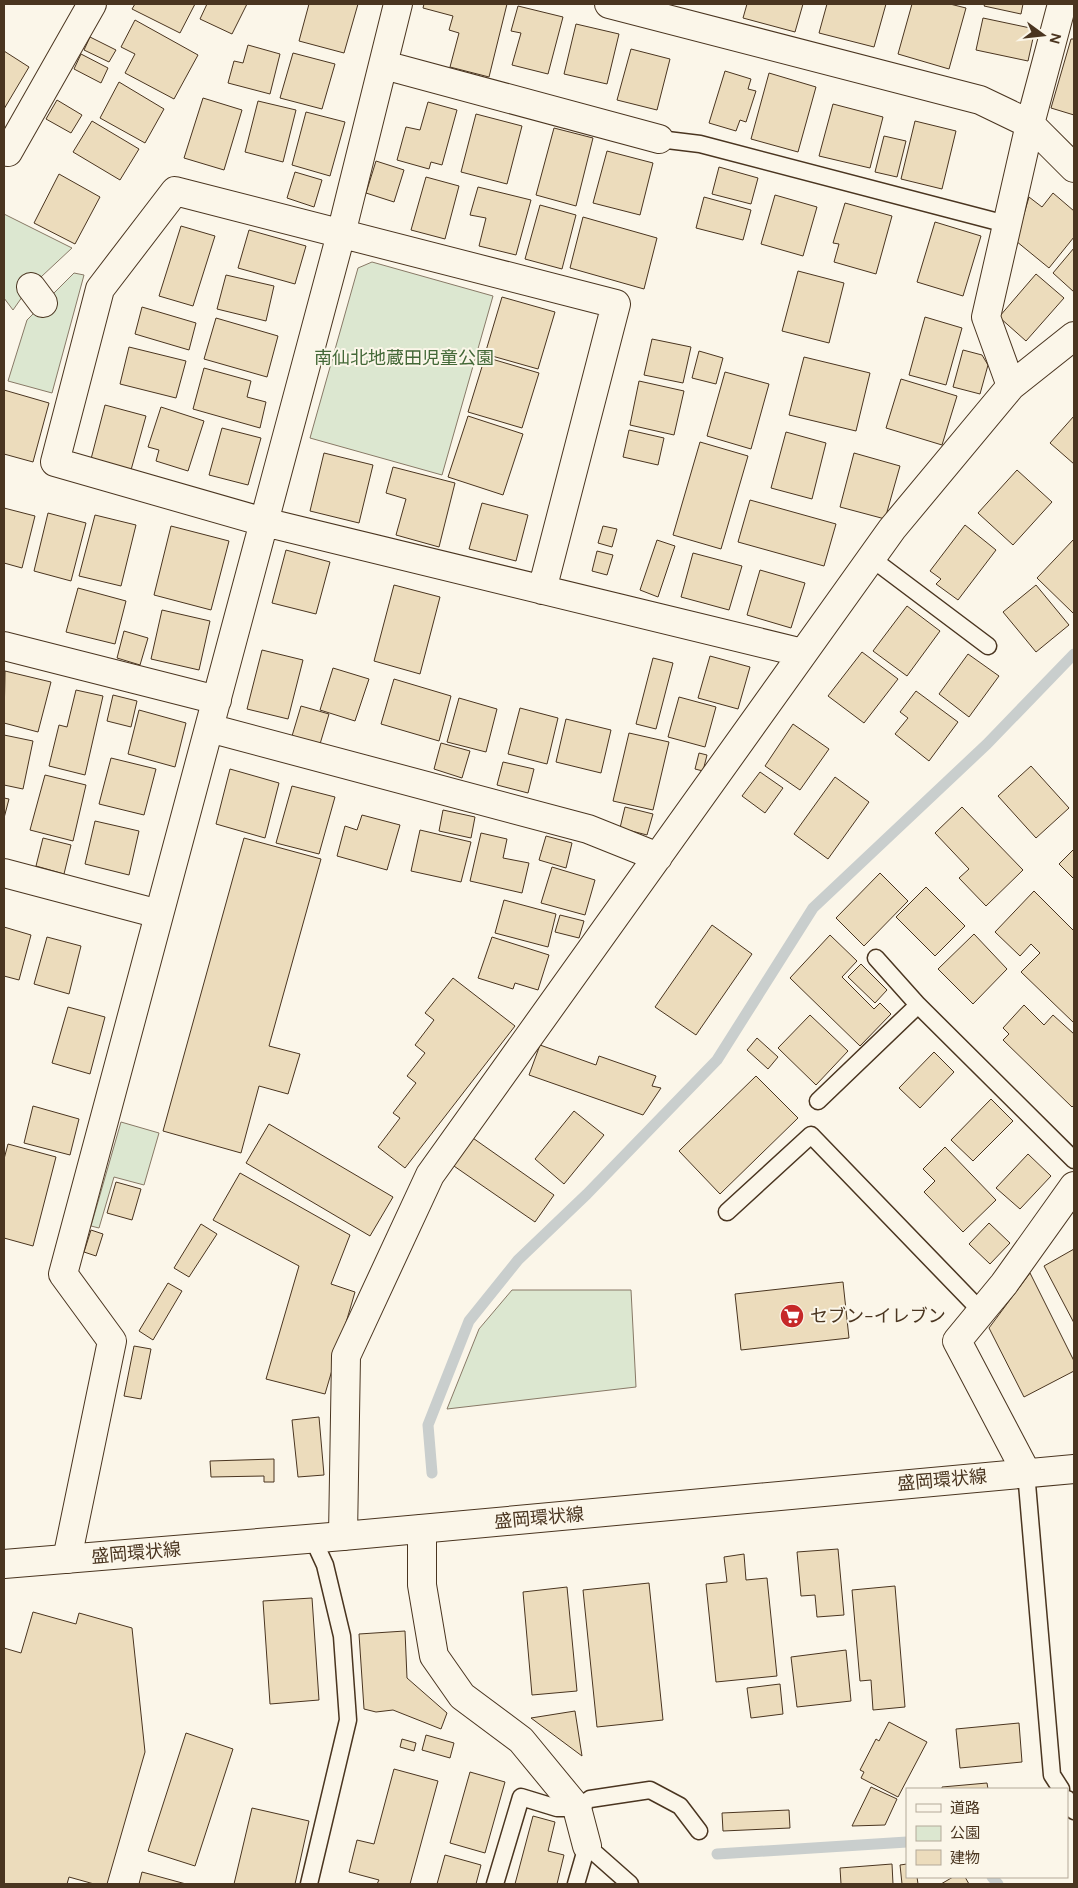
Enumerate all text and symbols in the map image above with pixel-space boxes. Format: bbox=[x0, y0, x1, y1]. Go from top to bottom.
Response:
north arrow bbox=[1018, 10, 1068, 60]
text: N bbox=[1046, 31, 1066, 46]
park label: 南仙北地蔵田児童公園 bbox=[314, 346, 494, 370]
supermarket icon: セブン-イレブン bbox=[779, 1303, 805, 1329]
place label: セブン-イレブン bbox=[810, 1304, 946, 1328]
street label: 盛岡環状線 bbox=[896, 1464, 988, 1496]
street label: 盛岡環状線 bbox=[493, 1502, 585, 1534]
street label: 盛岡環状線 bbox=[90, 1537, 182, 1569]
legend bbox=[906, 1788, 1068, 1878]
text: 道路 bbox=[950, 1798, 980, 1818]
text: 公園 bbox=[950, 1823, 980, 1843]
text: 建物 bbox=[950, 1848, 980, 1868]

